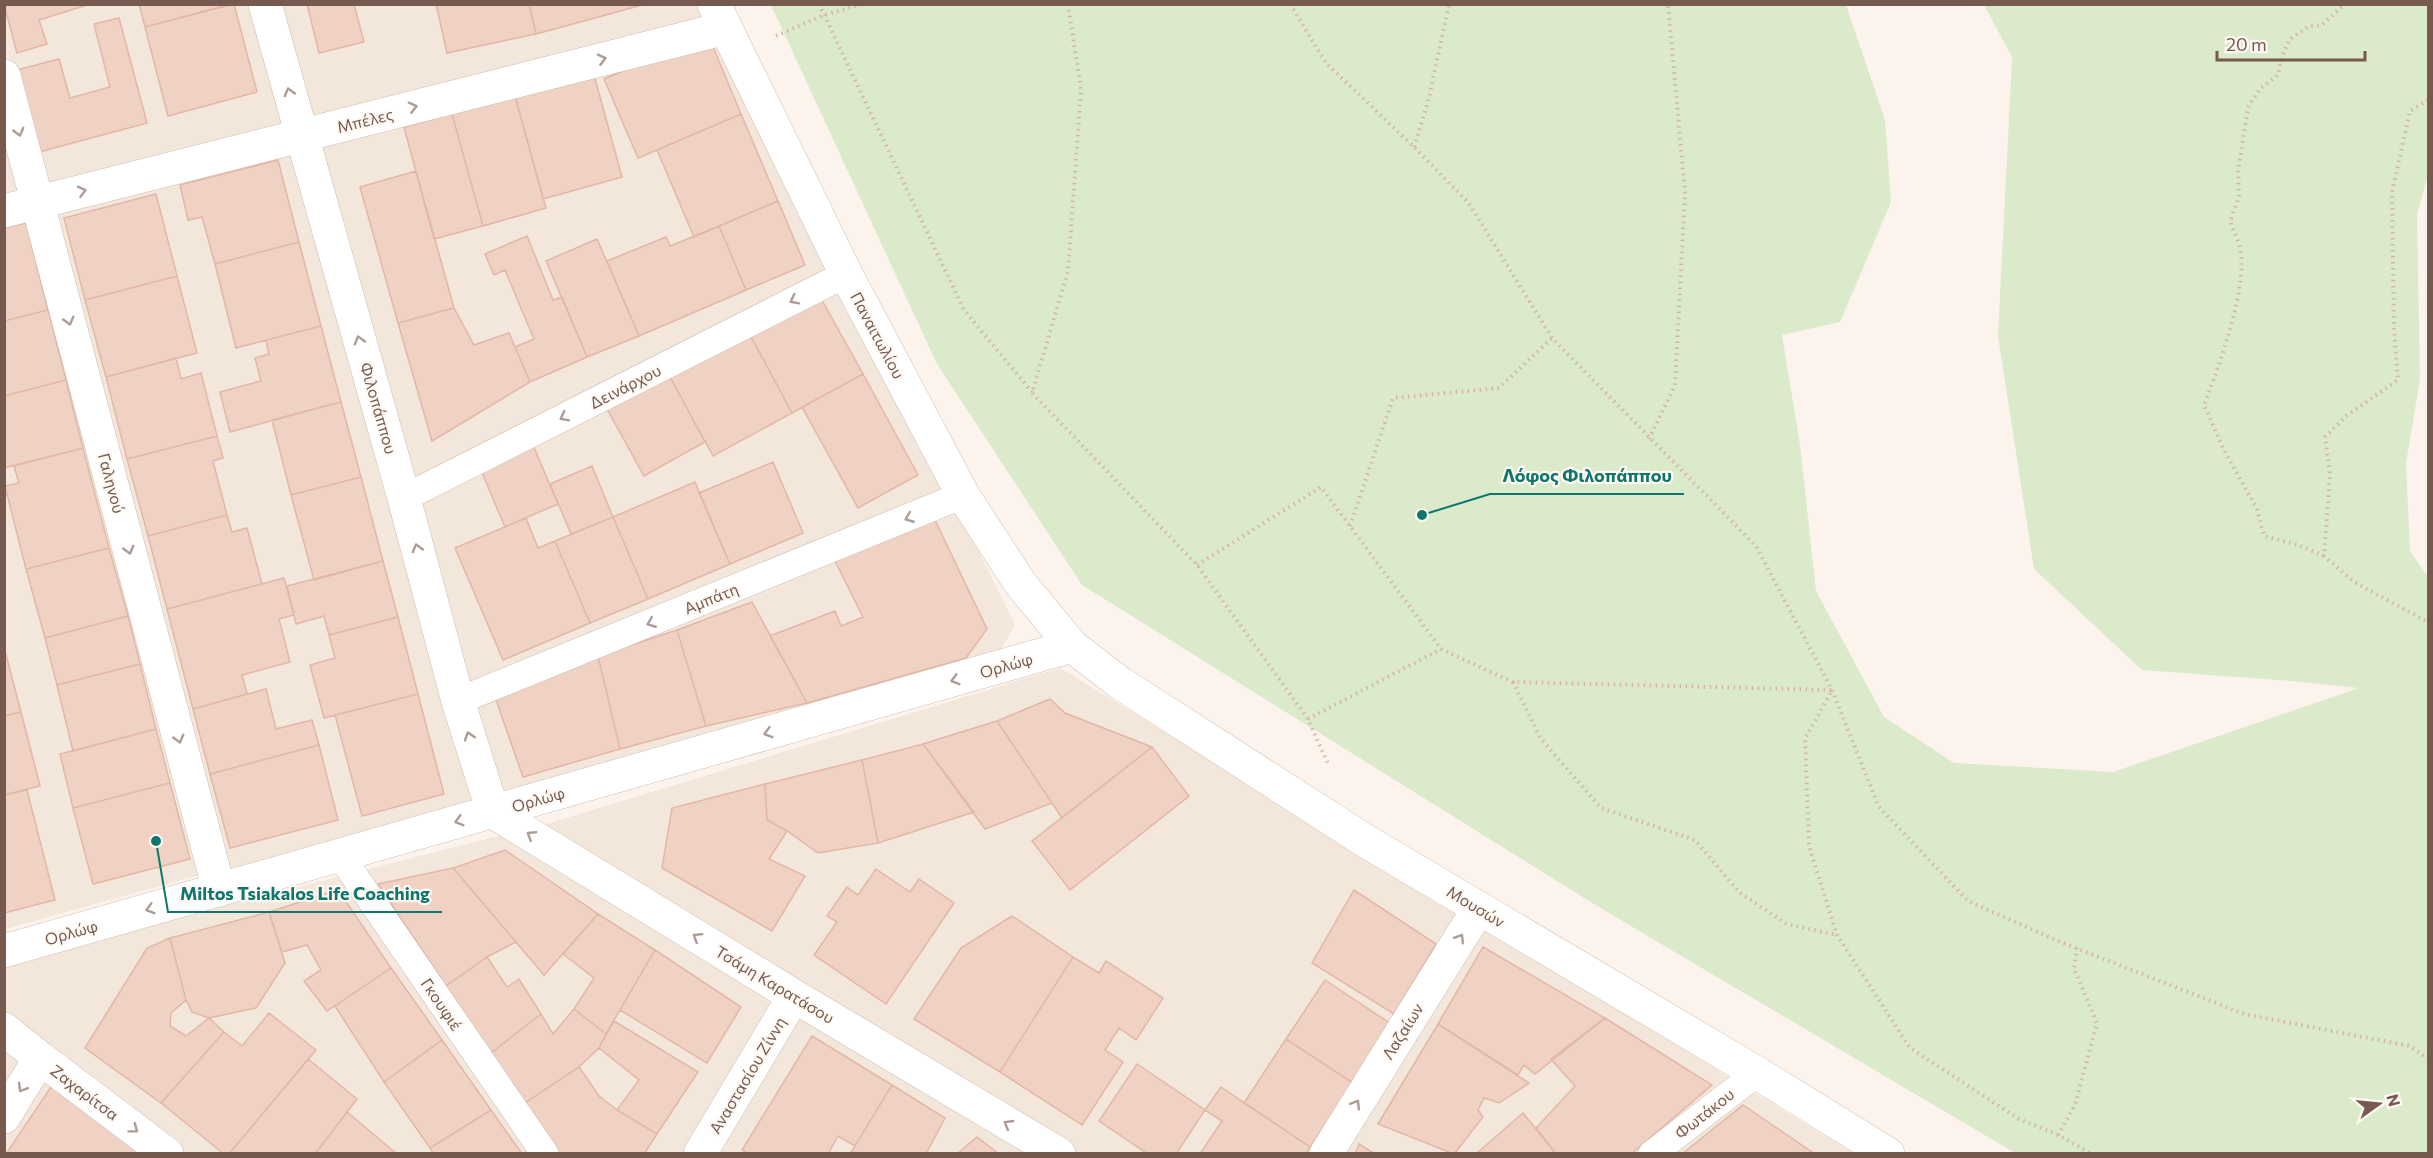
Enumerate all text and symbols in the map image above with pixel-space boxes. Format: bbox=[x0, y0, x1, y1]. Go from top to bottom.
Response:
scale bar bbox=[2217, 24, 2366, 62]
text: 20 m bbox=[2226, 33, 2267, 55]
one-way arrow bbox=[597, 54, 607, 67]
one-way arrow bbox=[283, 87, 296, 97]
one-way arrow bbox=[408, 102, 418, 115]
street label: Μπέλες bbox=[335, 104, 395, 136]
one-way arrow bbox=[12, 127, 25, 137]
one-way arrow bbox=[76, 186, 86, 199]
street label: Παναιτωλίου bbox=[847, 288, 909, 382]
one-way arrow bbox=[789, 293, 800, 305]
one-way arrow bbox=[62, 315, 74, 326]
one-way arrow bbox=[354, 335, 366, 346]
street label: Φιλοπάππου bbox=[357, 360, 401, 456]
street label: Δεινάρχου bbox=[586, 360, 664, 412]
one-way arrow bbox=[559, 410, 570, 421]
street label: Γαληνού bbox=[95, 451, 129, 515]
callout: Λόφος Φιλοπάππου bbox=[1490, 458, 1684, 494]
text: Λόφος Φιλοπάππου bbox=[1502, 464, 1672, 486]
one-way arrow bbox=[904, 510, 915, 523]
one-way arrow bbox=[412, 543, 425, 553]
one-way arrow bbox=[122, 545, 135, 555]
street label: Αμπάτη bbox=[681, 579, 741, 617]
one-way arrow bbox=[646, 616, 657, 628]
street label: Ορλώφ bbox=[977, 648, 1035, 682]
one-way arrow bbox=[950, 673, 961, 685]
one-way arrow bbox=[763, 726, 774, 738]
one-way arrow bbox=[464, 731, 476, 742]
one-way arrow bbox=[172, 733, 184, 744]
street label: Ορλώφ bbox=[509, 782, 567, 816]
one-way arrow bbox=[454, 814, 464, 827]
one-way arrow bbox=[527, 830, 537, 842]
callout: Miltos Tsiakalos Life Coaching bbox=[168, 876, 442, 912]
street label: Μουσών bbox=[1444, 881, 1508, 931]
text: Miltos Tsiakalos Life Coaching bbox=[180, 882, 430, 904]
one-way arrow bbox=[145, 902, 155, 915]
street label: Ορλώφ bbox=[42, 915, 100, 949]
one-way arrow bbox=[693, 932, 703, 944]
one-way arrow bbox=[1452, 934, 1464, 944]
street label: Τσάμη Καρατάσου bbox=[712, 941, 838, 1027]
street label: Γκουφιέ bbox=[418, 974, 466, 1034]
street label: Λαζαίων bbox=[1377, 999, 1427, 1063]
street label: Αναστασίου Ζίννη bbox=[705, 1013, 789, 1137]
street label: Ζαχαρίτσα bbox=[47, 1060, 123, 1124]
north arrow bbox=[2349, 1074, 2409, 1134]
one-way arrow bbox=[18, 1081, 29, 1092]
street label: Φωτάκου bbox=[1671, 1084, 1737, 1142]
text: N bbox=[2383, 1092, 2405, 1108]
one-way arrow bbox=[1349, 1100, 1361, 1110]
one-way arrow bbox=[1004, 1119, 1014, 1131]
one-way arrow bbox=[127, 1121, 138, 1132]

